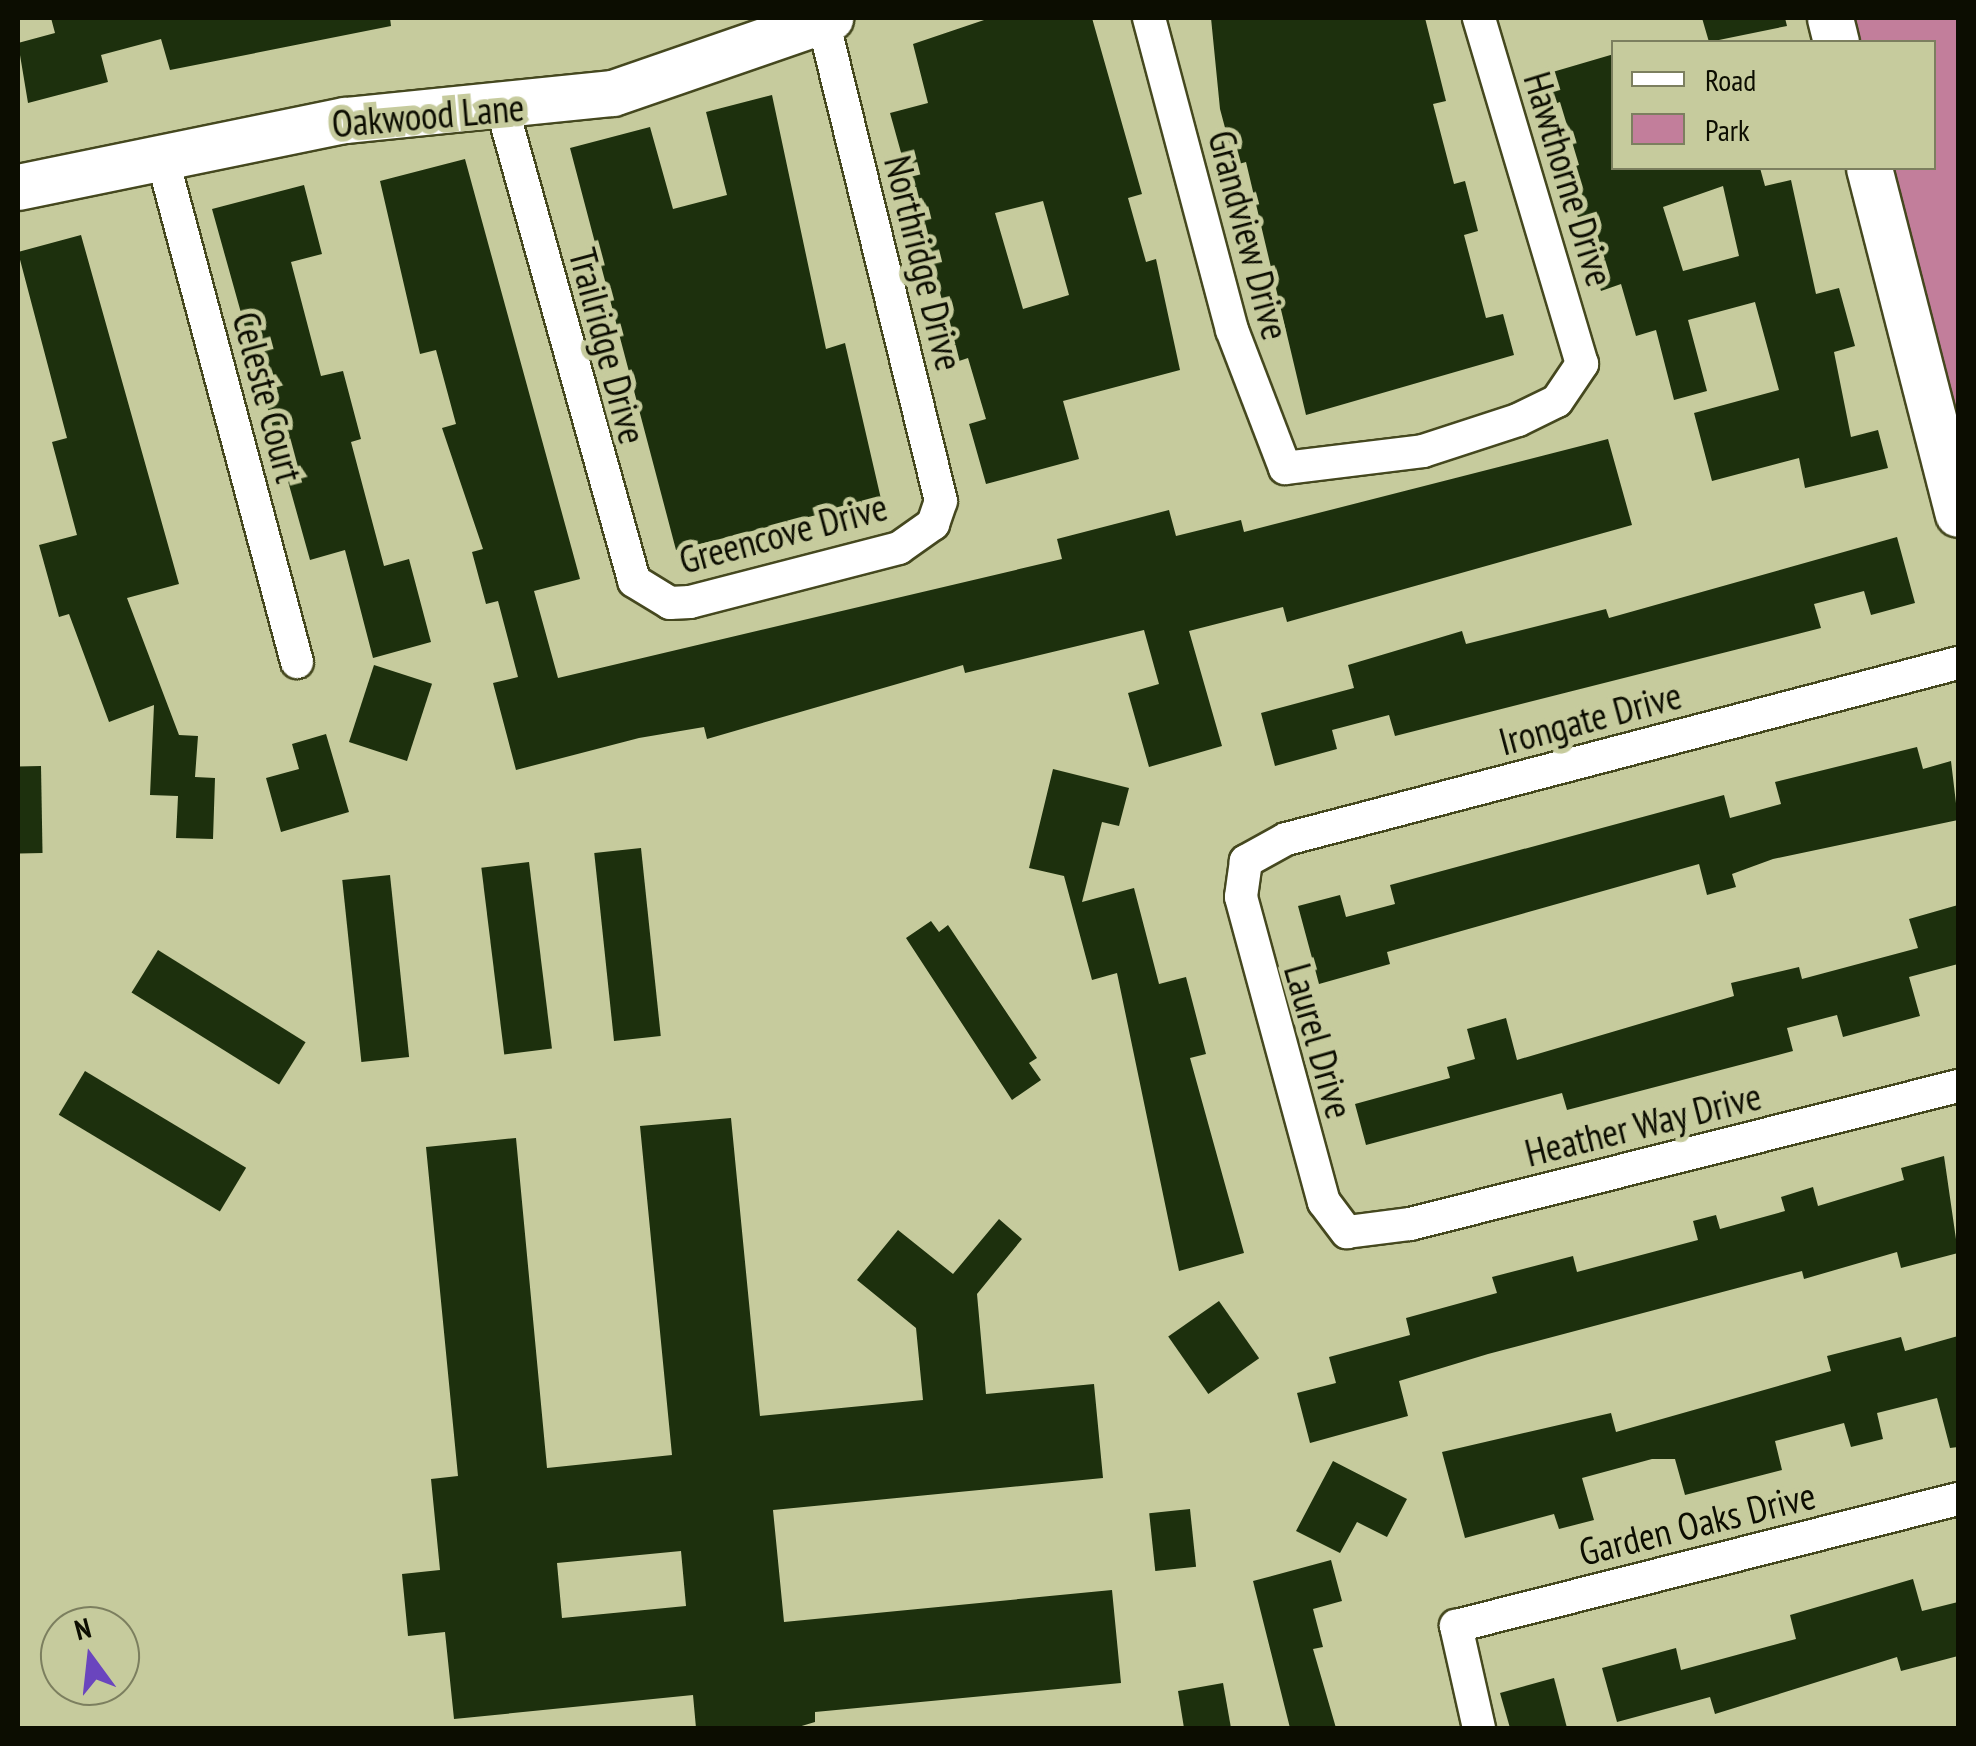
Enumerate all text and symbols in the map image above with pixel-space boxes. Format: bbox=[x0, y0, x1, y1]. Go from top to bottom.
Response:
legend bbox=[1611, 40, 1936, 170]
text: Road bbox=[1705, 60, 1756, 99]
street label: Hawthorne Drive bbox=[1515, 66, 1623, 292]
street label: Oakwood Lane bbox=[330, 84, 526, 146]
text: Park bbox=[1705, 110, 1750, 149]
street label: Grandview Drive bbox=[1199, 125, 1299, 345]
street label: Northridge Drive bbox=[875, 151, 973, 375]
street label: Trailridge Drive bbox=[560, 243, 656, 449]
street label: Celeste Court bbox=[223, 307, 313, 487]
street label: Greencove Drive bbox=[674, 483, 892, 583]
street label: Irongate Drive bbox=[1494, 672, 1686, 764]
street label: Laurel Drive bbox=[1275, 958, 1363, 1124]
street label: Heather Way Drive bbox=[1519, 1072, 1767, 1176]
street label: Garden Oaks Drive bbox=[1574, 1472, 1820, 1574]
north arrow bbox=[40, 1606, 140, 1706]
text: N bbox=[71, 1609, 95, 1648]

